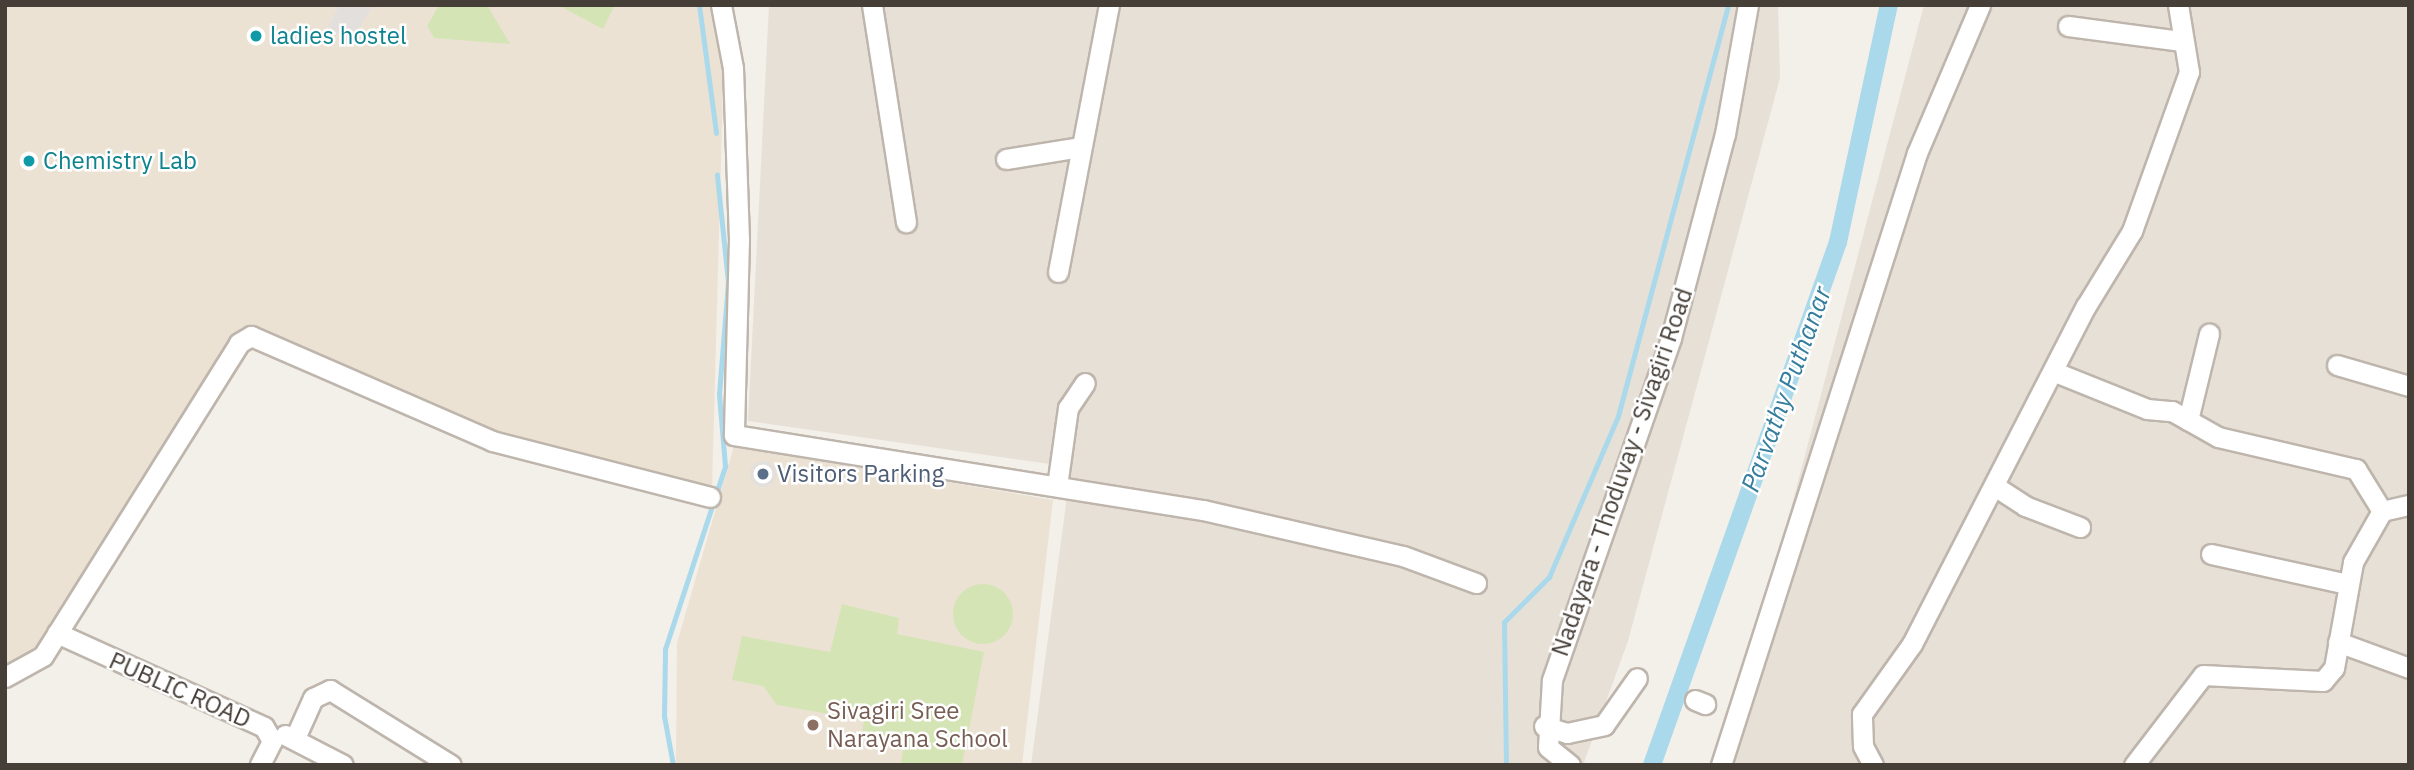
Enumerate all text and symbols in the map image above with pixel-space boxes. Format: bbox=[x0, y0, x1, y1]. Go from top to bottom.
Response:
place label: ladies hostel bbox=[270, 22, 406, 50]
marker: ladies hostel bbox=[248, 28, 264, 44]
place label: Chemistry Lab bbox=[43, 147, 197, 175]
marker: Chemistry Lab bbox=[21, 153, 37, 169]
water label: Parvathy Puthanar bbox=[1734, 282, 1838, 496]
street label: Nadayara - Thoduvay - Sivagiri Road bbox=[1545, 284, 1699, 660]
place label: Visitors Parking bbox=[777, 460, 944, 488]
marker: Visitors Parking bbox=[755, 466, 771, 482]
street label: PUBLIC ROAD bbox=[105, 646, 255, 734]
place label: Sivagiri Sree Narayana School bbox=[827, 697, 1008, 753]
marker: Sivagiri Sree Narayana School bbox=[805, 717, 821, 733]

